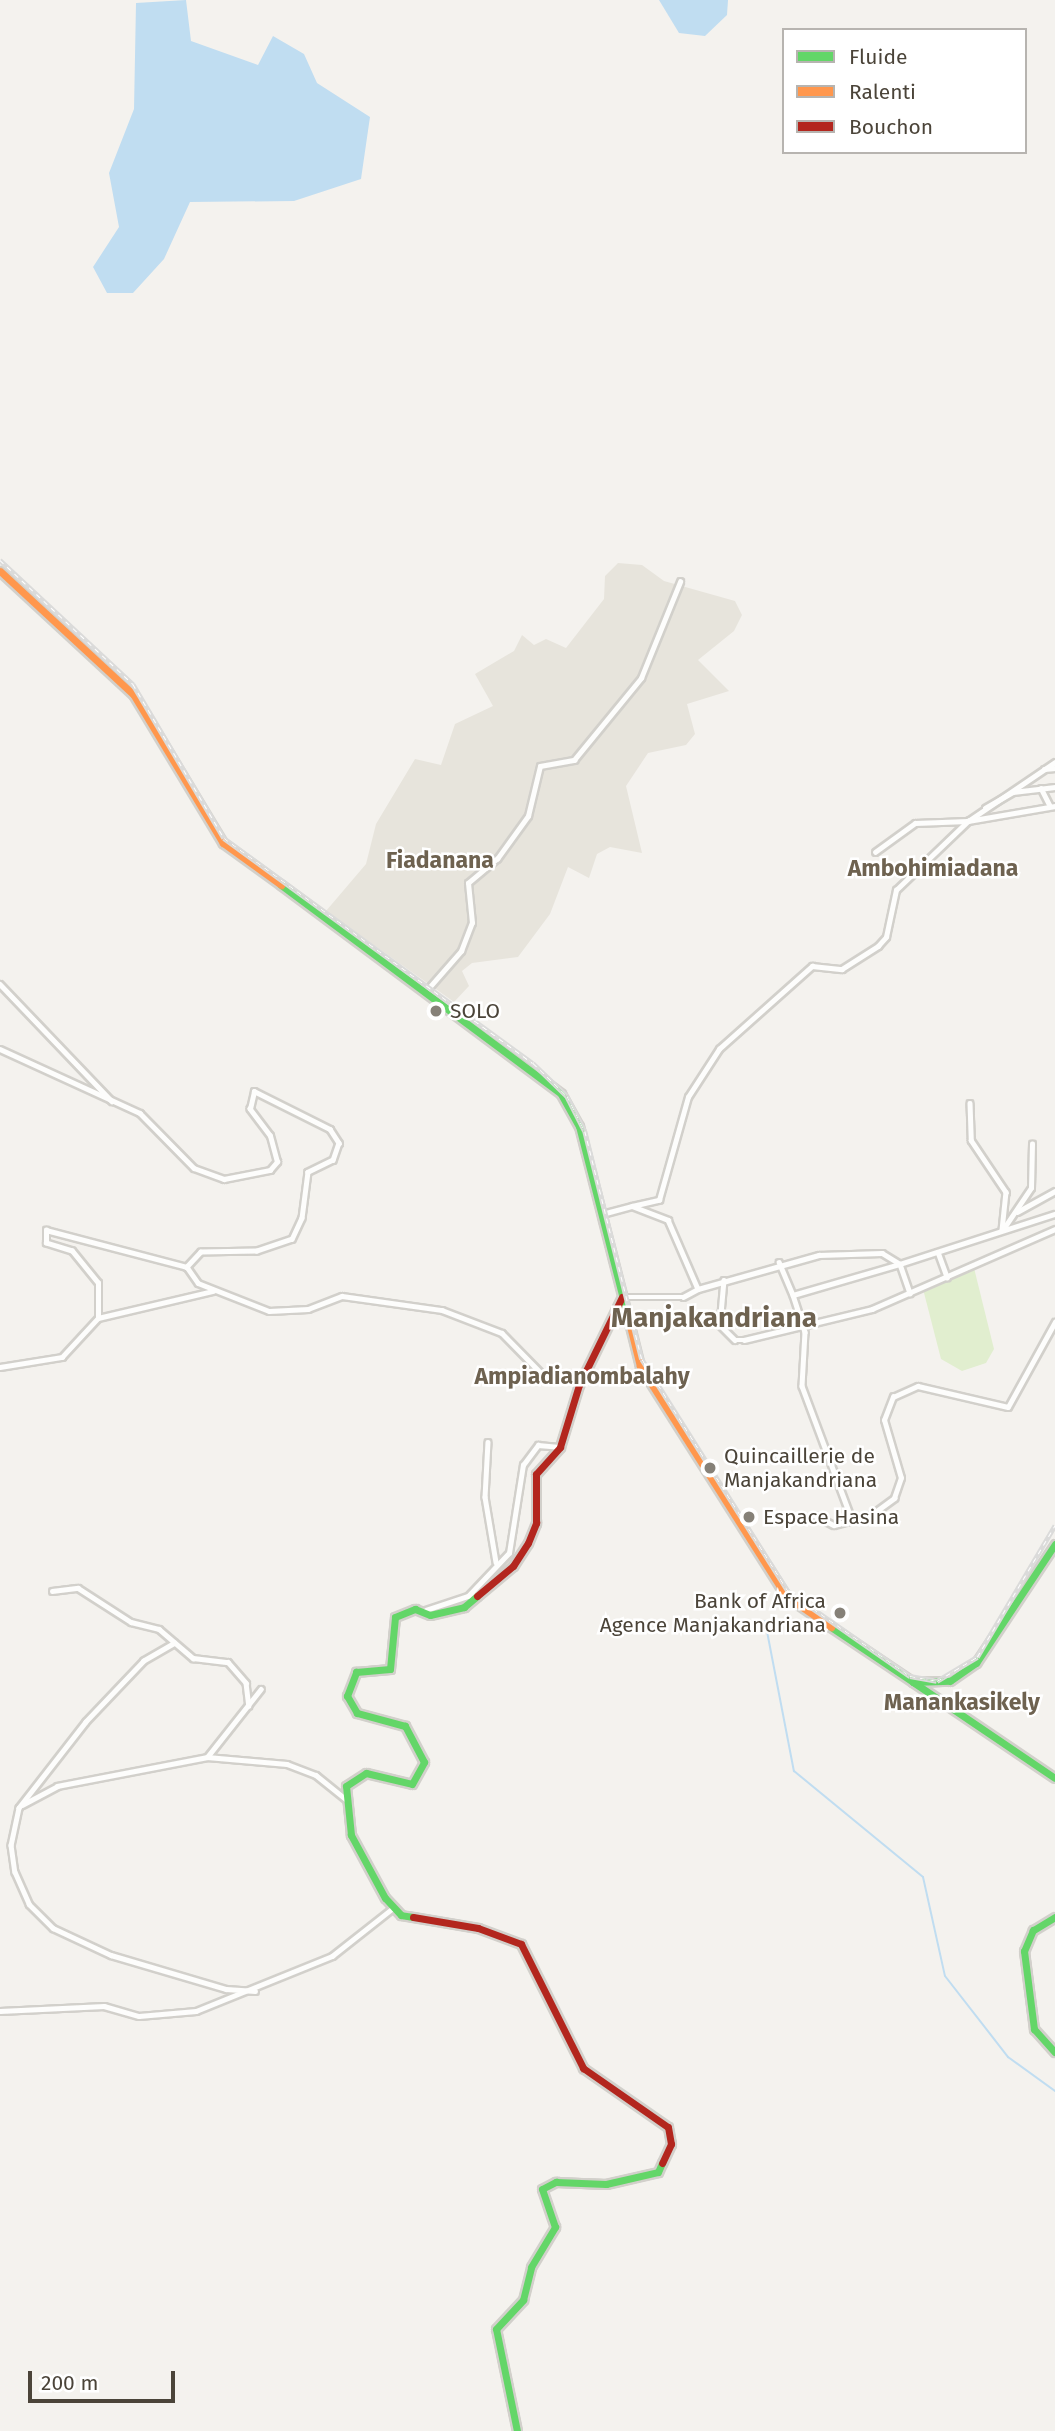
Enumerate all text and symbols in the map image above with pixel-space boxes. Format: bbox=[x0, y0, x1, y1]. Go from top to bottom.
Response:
legend bbox=[782, 28, 1027, 154]
text: Fluide bbox=[849, 44, 907, 70]
text: Ralenti bbox=[849, 79, 916, 105]
text: Bouchon bbox=[849, 114, 933, 140]
district label: Fiadanana bbox=[386, 846, 494, 874]
district label: Ambohimiadana bbox=[848, 854, 1018, 882]
place label: SOLO bbox=[450, 998, 500, 1024]
marker: SOLO bbox=[428, 1003, 444, 1019]
district label: Manjakandriana bbox=[611, 1301, 817, 1335]
district label: Ampiadianombalahy bbox=[474, 1362, 690, 1390]
place label: Quincaillerie de Manjakandriana bbox=[724, 1443, 877, 1493]
marker: Quincaillerie de Manjakandriana bbox=[702, 1460, 718, 1476]
place label: Espace Hasina bbox=[763, 1504, 899, 1530]
marker: Espace Hasina bbox=[741, 1509, 757, 1525]
place label: Bank of Africa Agence Manjakandriana bbox=[600, 1588, 826, 1638]
marker: Bank of Africa Agence Manjakandriana bbox=[832, 1605, 848, 1621]
district label: Manankasikely bbox=[884, 1688, 1040, 1716]
scale bar bbox=[32, 2358, 178, 2402]
text: 200 m bbox=[41, 2370, 98, 2396]

